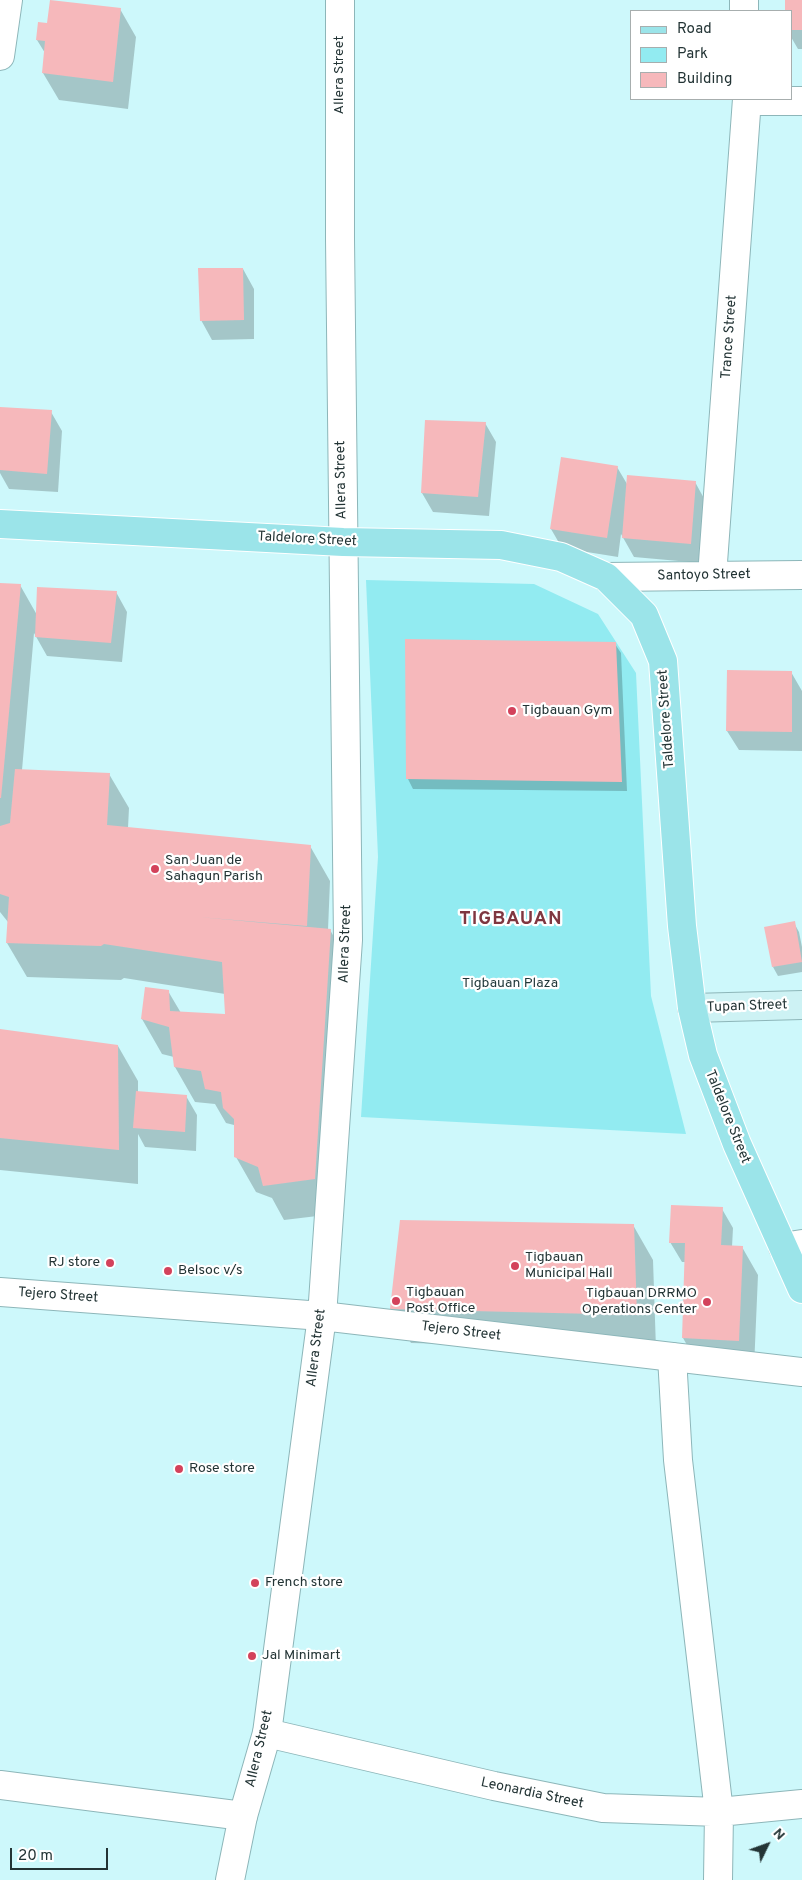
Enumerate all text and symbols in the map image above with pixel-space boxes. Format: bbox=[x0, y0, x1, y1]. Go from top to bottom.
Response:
legend bbox=[630, 10, 792, 100]
text: Road bbox=[677, 20, 712, 39]
street label: Allera Street bbox=[332, 36, 348, 114]
text: Park bbox=[677, 45, 708, 64]
text: Building bbox=[677, 70, 732, 89]
street label: Trance Street bbox=[719, 294, 741, 380]
street label: Allera Street bbox=[333, 440, 351, 520]
street label: Taldelore Street bbox=[257, 529, 357, 551]
street label: Santoyo Street bbox=[657, 567, 751, 585]
street label: Taldelore Street bbox=[655, 669, 679, 769]
place label: Tigbauan Gym bbox=[522, 703, 612, 719]
marker: Tigbauan Gym bbox=[506, 705, 518, 717]
place label: San Juan de Sahagun Parish bbox=[165, 853, 263, 886]
marker: San Juan de Sahagun Parish bbox=[149, 863, 161, 875]
street label: Allera Street bbox=[336, 904, 356, 984]
district label: TIGBAUAN bbox=[458, 909, 564, 931]
park label: Tigbauan Plaza bbox=[462, 976, 558, 992]
street label: Tupan Street bbox=[706, 997, 788, 1017]
street label: Taldelore Street bbox=[701, 1068, 753, 1166]
place label: Tigbauan Municipal Hall bbox=[525, 1250, 613, 1282]
place label: RJ store bbox=[48, 1255, 100, 1271]
marker: RJ store bbox=[104, 1257, 116, 1269]
marker: Tigbauan Municipal Hall bbox=[509, 1260, 521, 1272]
place label: Belsoc v/s bbox=[178, 1263, 242, 1279]
marker: Belsoc v/s bbox=[162, 1265, 174, 1277]
street label: Tejero Street bbox=[17, 1285, 99, 1307]
place label: Tigbauan Post Office bbox=[406, 1285, 475, 1318]
place label: Tigbauan DRRMO Operations Center bbox=[582, 1286, 697, 1318]
marker: Tigbauan Post Office bbox=[390, 1295, 402, 1307]
marker: Tigbauan DRRMO Operations Center bbox=[701, 1296, 713, 1308]
street label: Allera Street bbox=[304, 1308, 330, 1388]
street label: Tejero Street bbox=[420, 1319, 502, 1345]
place label: Rose store bbox=[189, 1461, 255, 1477]
marker: Rose store bbox=[173, 1463, 185, 1475]
place label: French store bbox=[265, 1575, 343, 1591]
marker: French store bbox=[249, 1577, 261, 1589]
place label: Jal Minimart bbox=[262, 1648, 341, 1664]
marker: Jal Minimart bbox=[246, 1650, 258, 1662]
street label: Allera Street bbox=[243, 1709, 277, 1789]
street label: Leonardia Street bbox=[479, 1775, 585, 1813]
north arrow bbox=[742, 1820, 792, 1870]
text: N bbox=[769, 1825, 788, 1844]
scale bar bbox=[12, 1838, 110, 1870]
text: 20 m bbox=[18, 1847, 53, 1866]

